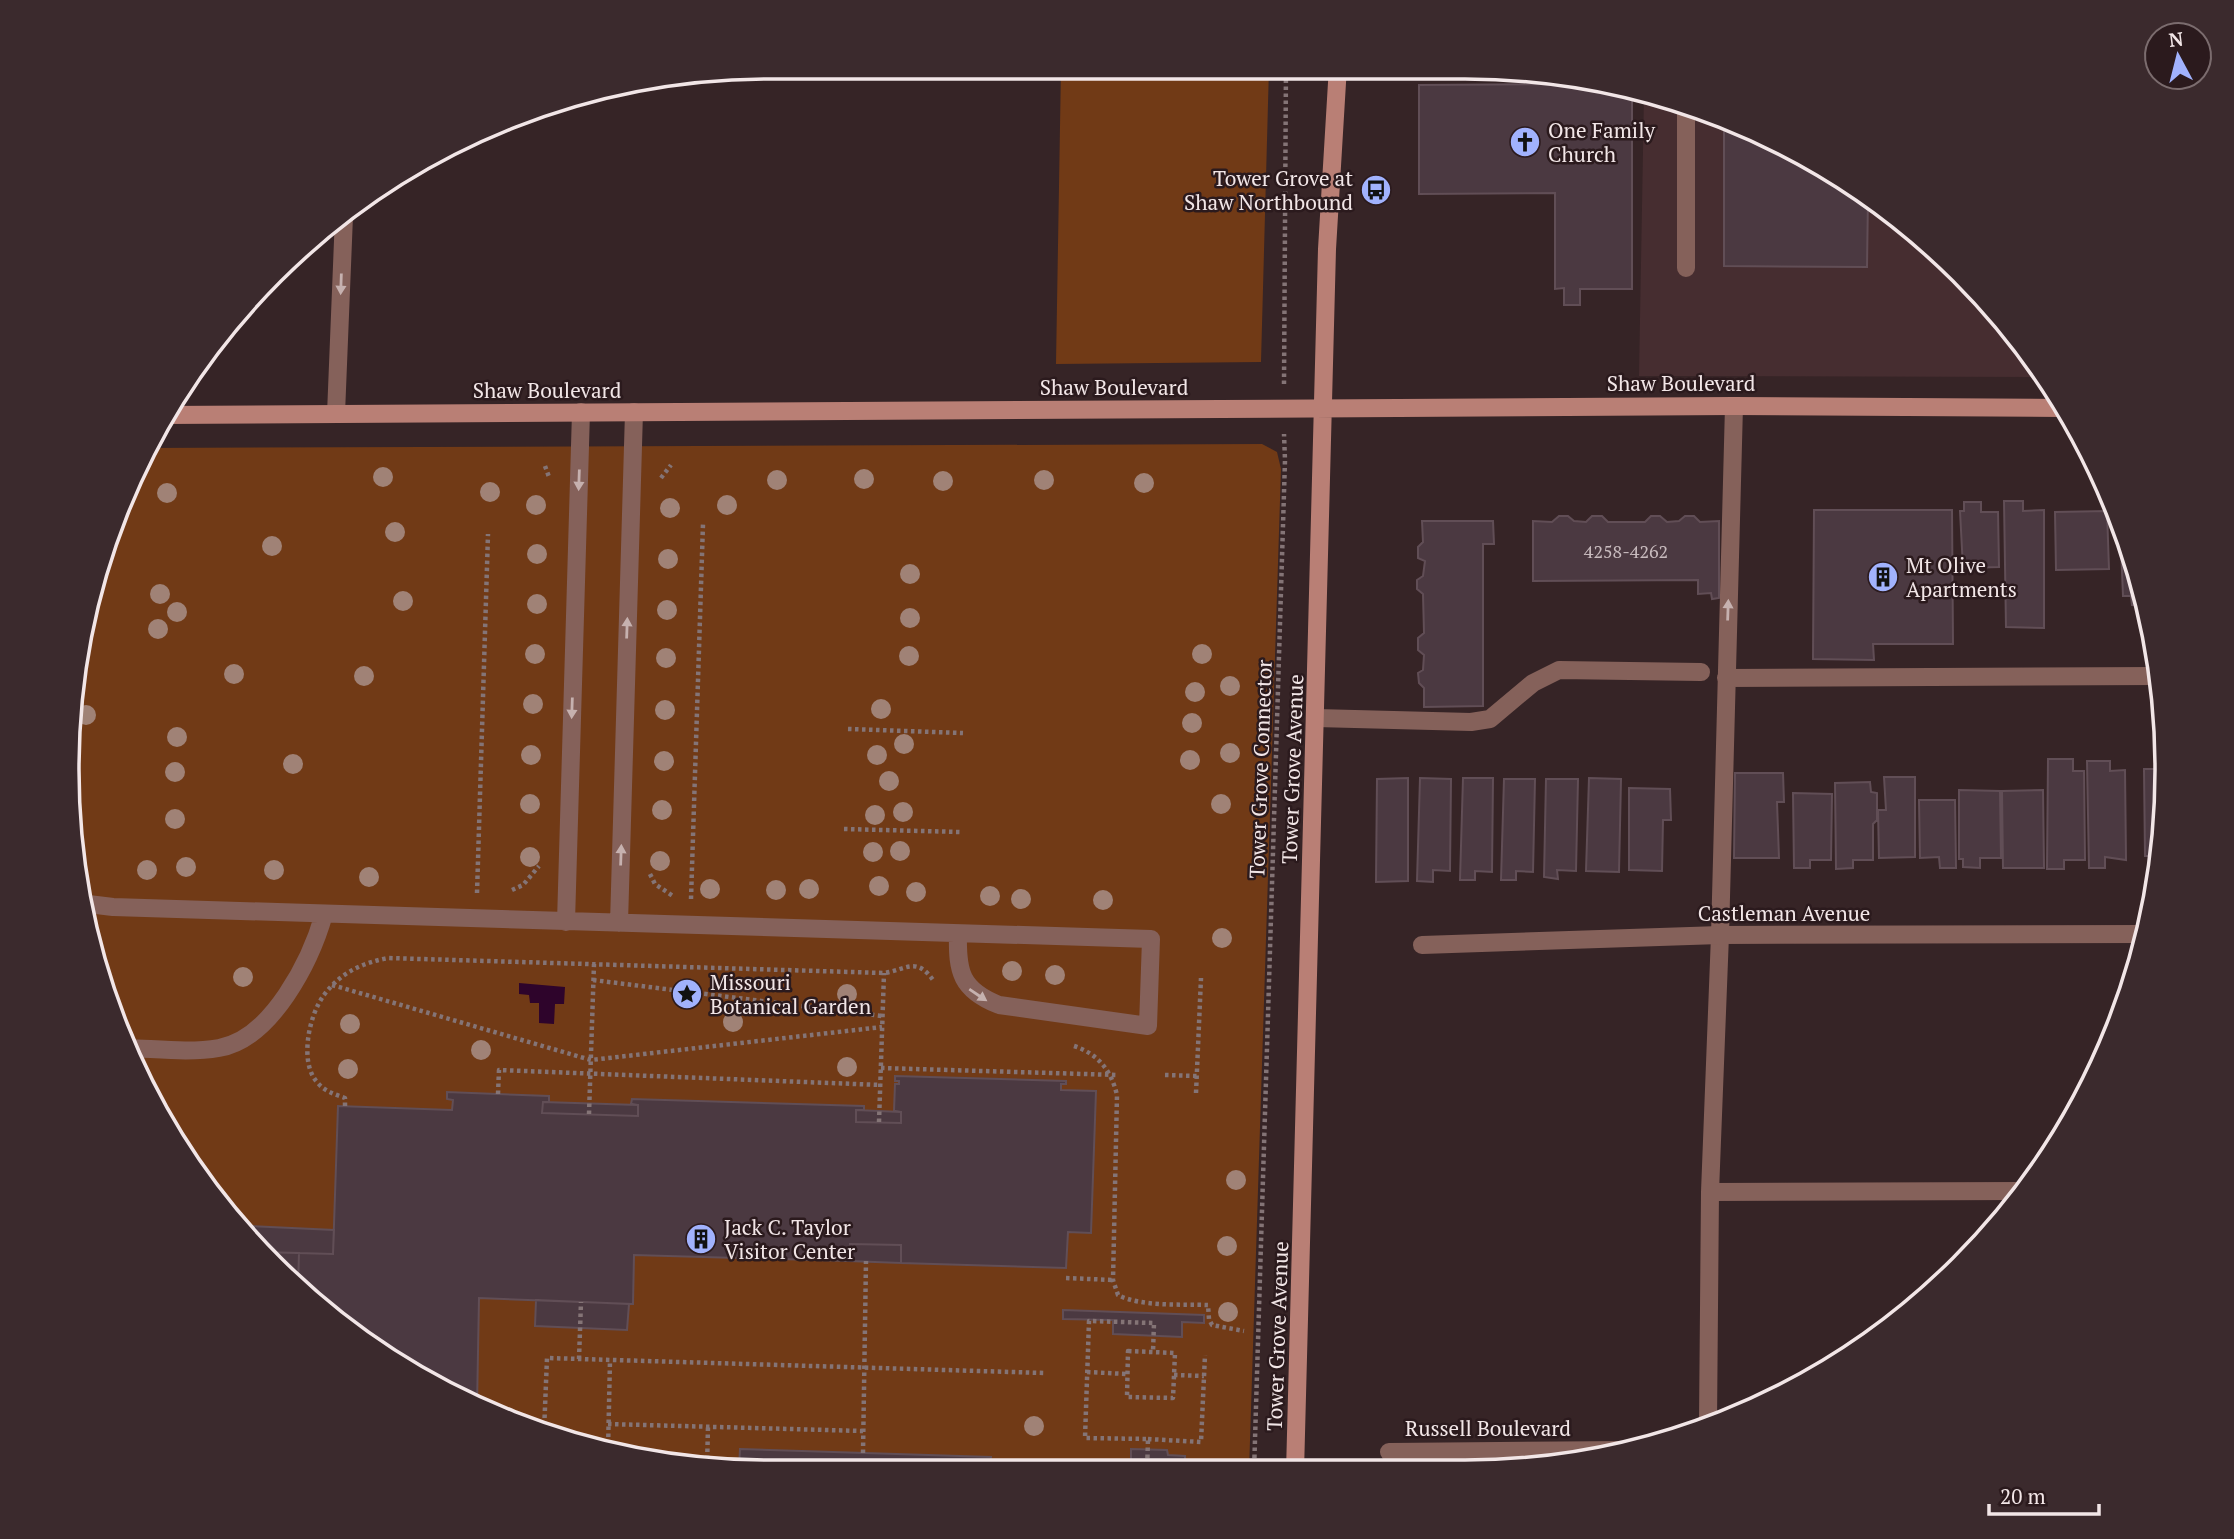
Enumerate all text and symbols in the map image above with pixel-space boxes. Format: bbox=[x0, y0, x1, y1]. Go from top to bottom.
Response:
north arrow bbox=[2143, 21, 2213, 91]
text: N bbox=[2167, 25, 2185, 52]
place label: One Family Church bbox=[1548, 116, 1655, 168]
church icon: One Family Church bbox=[1508, 125, 1542, 159]
place label: Tower Grove at Shaw Northbound bbox=[1184, 164, 1353, 216]
bus stop icon: Tower Grove at Shaw Northbound bbox=[1359, 173, 1393, 207]
one-way arrow bbox=[336, 273, 347, 295]
street label: Shaw Boulevard bbox=[1607, 369, 1756, 397]
street label: Shaw Boulevard bbox=[1040, 373, 1189, 401]
street label: Shaw Boulevard bbox=[473, 376, 622, 404]
one-way arrow bbox=[573, 470, 585, 492]
house number: 4258-4262 bbox=[1584, 539, 1668, 563]
place label: Mt Olive Apartments bbox=[1906, 551, 2017, 603]
building icon: Mt Olive Apartments bbox=[1866, 560, 1900, 594]
one-way arrow bbox=[1722, 599, 1733, 621]
one-way arrow bbox=[622, 616, 633, 638]
street label: Tower Grove Connector bbox=[1242, 659, 1278, 879]
street label: Tower Grove Avenue bbox=[1275, 674, 1309, 864]
one-way arrow bbox=[566, 697, 578, 719]
one-way arrow bbox=[615, 844, 626, 866]
street label: Castleman Avenue bbox=[1698, 899, 1870, 927]
place label: Missouri Botanical Garden bbox=[710, 968, 872, 1020]
place icon: Missouri Botanical Garden bbox=[670, 977, 704, 1011]
one-way arrow bbox=[968, 988, 988, 1001]
place label: Jack C. Taylor Visitor Center bbox=[724, 1213, 855, 1265]
building icon: Jack C. Taylor Visitor Center bbox=[684, 1222, 718, 1256]
street label: Tower Grove Avenue bbox=[1260, 1241, 1294, 1431]
street label: Russell Boulevard bbox=[1405, 1414, 1571, 1442]
scale bar bbox=[1989, 1472, 2099, 1516]
text: 20 m bbox=[2000, 1482, 2046, 1510]

